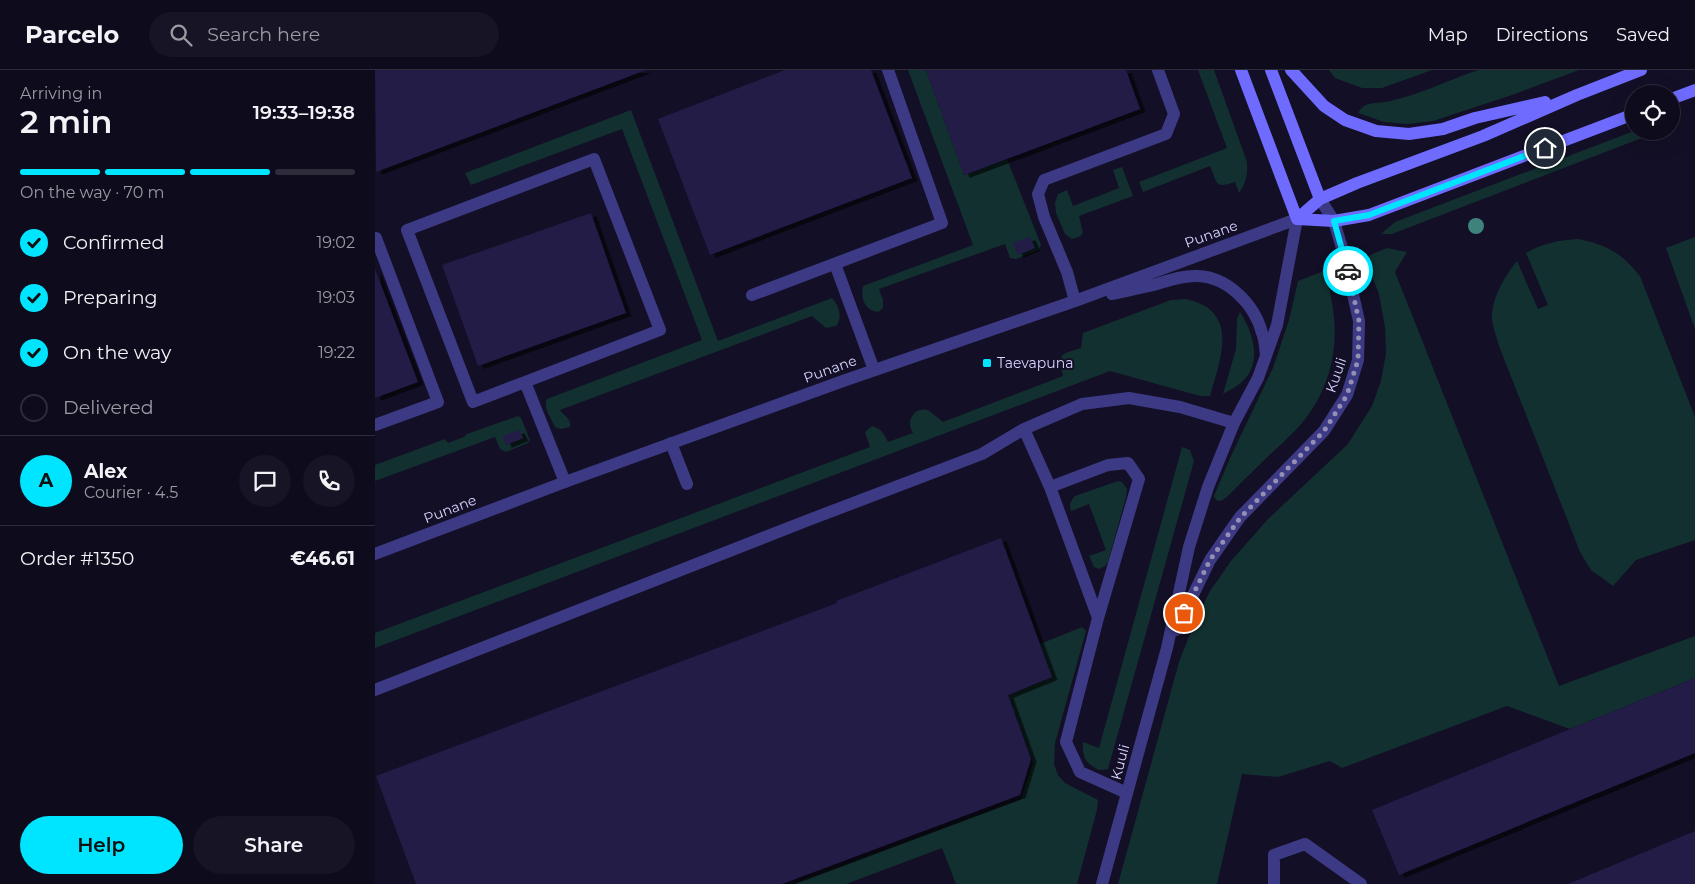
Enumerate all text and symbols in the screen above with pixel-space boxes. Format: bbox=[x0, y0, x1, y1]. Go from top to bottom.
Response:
search box bbox=[149, 12, 499, 57]
text: Parcelo bbox=[25, 20, 119, 49]
icon: search bbox=[167, 21, 195, 49]
text: Search here bbox=[207, 23, 320, 46]
text: Map bbox=[1428, 24, 1468, 46]
text: Directions bbox=[1496, 24, 1588, 46]
text: Saved bbox=[1616, 24, 1670, 46]
text: Arriving in bbox=[20, 84, 102, 103]
map controls bbox=[1625, 85, 1680, 140]
button: locate bbox=[1625, 85, 1680, 140]
text: 19:33–19:38 bbox=[253, 101, 355, 124]
text: 2 min bbox=[20, 102, 112, 141]
pin bbox=[1524, 127, 1566, 169]
icon: home bbox=[1531, 134, 1559, 162]
text: On the way · 70 m bbox=[20, 183, 164, 202]
street label: Punane bbox=[1182, 216, 1240, 252]
icon: check bbox=[20, 229, 48, 257]
text: Confirmed bbox=[63, 231, 164, 254]
text: 19:02 bbox=[316, 233, 355, 252]
courier bbox=[1323, 246, 1373, 296]
icon: car bbox=[1334, 257, 1362, 285]
icon: check bbox=[20, 284, 48, 312]
text: Preparing bbox=[63, 286, 158, 309]
text: 19:03 bbox=[317, 288, 355, 307]
icon: check bbox=[20, 339, 48, 367]
text: On the way bbox=[63, 341, 171, 364]
text: 19:22 bbox=[318, 343, 355, 362]
street label: Punane bbox=[801, 351, 859, 387]
place label: Taevapuna bbox=[997, 354, 1073, 372]
street label: Kuuli bbox=[1322, 355, 1350, 395]
marker: Taevapuna bbox=[981, 357, 993, 369]
text: Delivered bbox=[63, 396, 154, 419]
button: chat bbox=[239, 455, 291, 507]
button: phone bbox=[303, 455, 355, 507]
text: Alex bbox=[84, 460, 127, 483]
text: A bbox=[39, 469, 53, 492]
text: Courier · 4.5 bbox=[84, 483, 178, 502]
street label: Punane bbox=[421, 491, 479, 527]
text: Order #1350 bbox=[20, 547, 134, 570]
text: €46.61 bbox=[290, 547, 355, 570]
pin bbox=[1163, 592, 1205, 634]
icon: bag bbox=[1170, 599, 1198, 627]
street label: Kuuli bbox=[1107, 742, 1133, 782]
button: Help bbox=[20, 816, 183, 874]
button: Share bbox=[193, 816, 355, 874]

